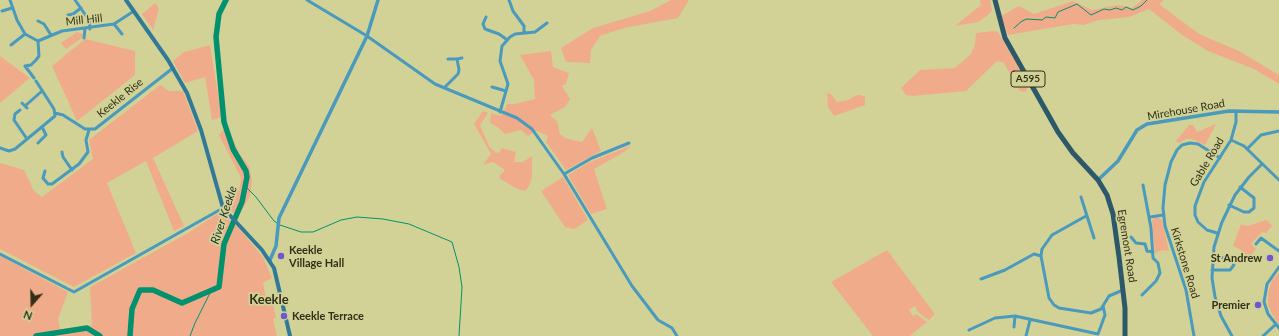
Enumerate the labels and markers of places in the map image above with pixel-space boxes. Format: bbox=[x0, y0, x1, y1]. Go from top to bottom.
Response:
place label: Keekle Village Hall bbox=[289, 243, 344, 269]
marker: Keekle Village Hall bbox=[276, 251, 286, 261]
place label: St Andrew bbox=[1211, 251, 1262, 265]
marker: St Andrew bbox=[1265, 253, 1275, 263]
place label: Premier bbox=[1211, 298, 1250, 312]
marker: Premier bbox=[1253, 300, 1263, 310]
place label: Keekle Terrace bbox=[292, 309, 364, 323]
marker: Keekle Terrace bbox=[279, 311, 289, 321]

